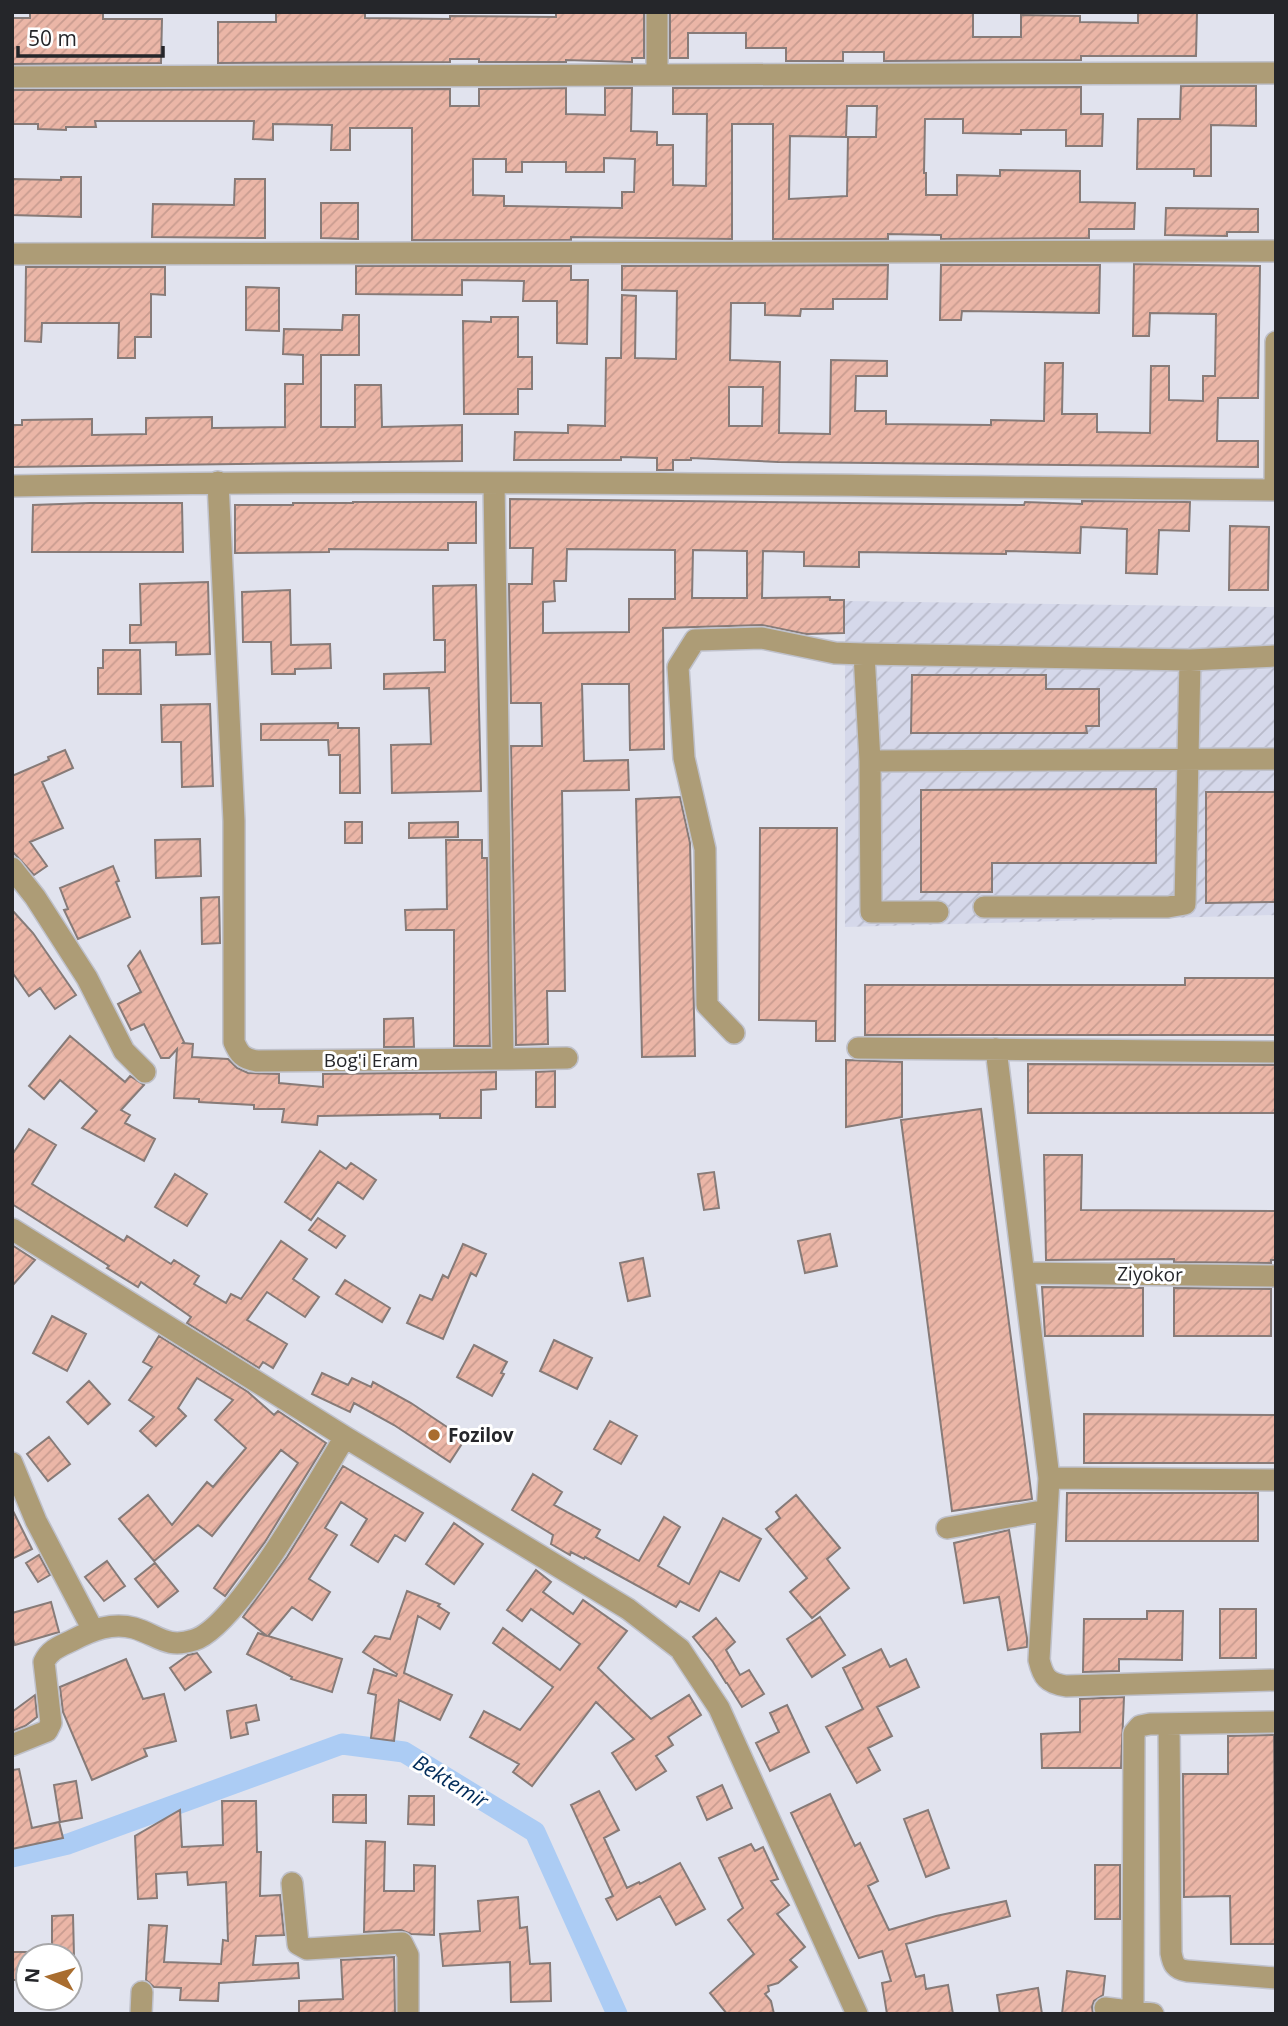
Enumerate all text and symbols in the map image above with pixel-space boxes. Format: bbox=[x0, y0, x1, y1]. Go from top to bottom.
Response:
scale bar bbox=[18, 14, 163, 58]
text: 50 m bbox=[28, 24, 77, 52]
street label: Bog'i Eram bbox=[324, 1047, 418, 1073]
street label: Ziyokor bbox=[1117, 1260, 1183, 1288]
place label: Fozilov bbox=[448, 1422, 514, 1448]
marker: Fozilov bbox=[426, 1427, 442, 1443]
water label: Bektemir bbox=[408, 1748, 494, 1815]
north arrow bbox=[14, 1942, 84, 2012]
text: N bbox=[18, 1967, 46, 1984]

